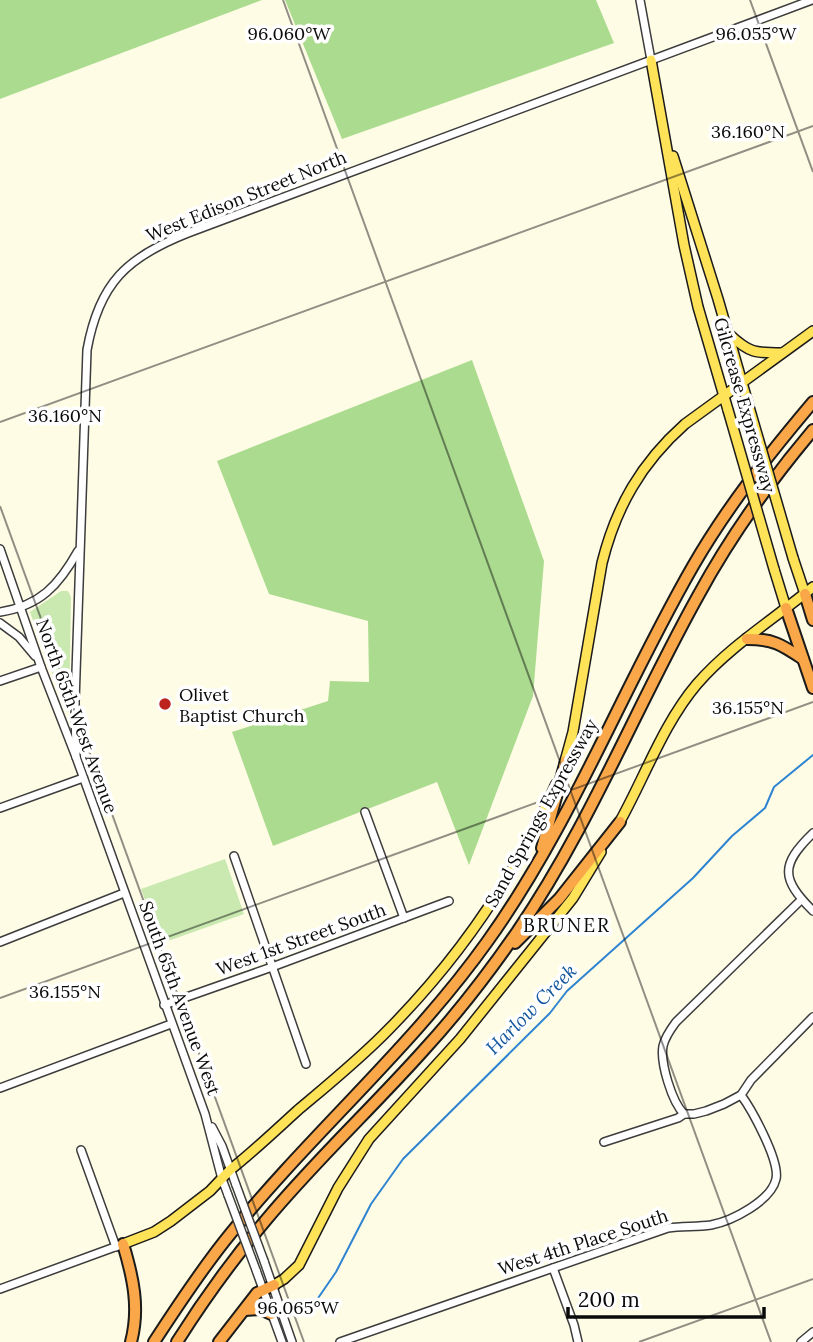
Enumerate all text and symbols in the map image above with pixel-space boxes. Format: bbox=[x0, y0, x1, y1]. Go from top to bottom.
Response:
text: 96.060°W bbox=[248, 22, 332, 45]
text: 96.055°W bbox=[716, 22, 798, 45]
text: 36.160°N bbox=[711, 120, 785, 143]
street label: West Edison Street North bbox=[142, 145, 350, 247]
street label: Gilcrease Expressway bbox=[709, 315, 781, 496]
text: 36.160°N bbox=[28, 404, 102, 427]
street label: North 65th West Avenue bbox=[31, 616, 123, 817]
place label: Olivet Baptist Church bbox=[179, 683, 305, 727]
marker: Olivet Baptist Church bbox=[157, 696, 173, 712]
text: 36.155°N bbox=[712, 696, 784, 719]
street label: Sand Springs Expressway bbox=[480, 714, 603, 911]
street label: South 65th Avenue West bbox=[134, 898, 226, 1098]
street label: West 1st Street South bbox=[213, 898, 389, 980]
district label: BRUNER bbox=[523, 913, 611, 937]
water label: Harlow Creek bbox=[481, 959, 581, 1059]
text: 36.155°N bbox=[29, 980, 101, 1003]
street label: West 4th Place South bbox=[495, 1204, 671, 1280]
scale bar bbox=[568, 1276, 764, 1320]
text: 200 m bbox=[578, 1286, 640, 1313]
text: 96.065°W bbox=[257, 1296, 340, 1319]

